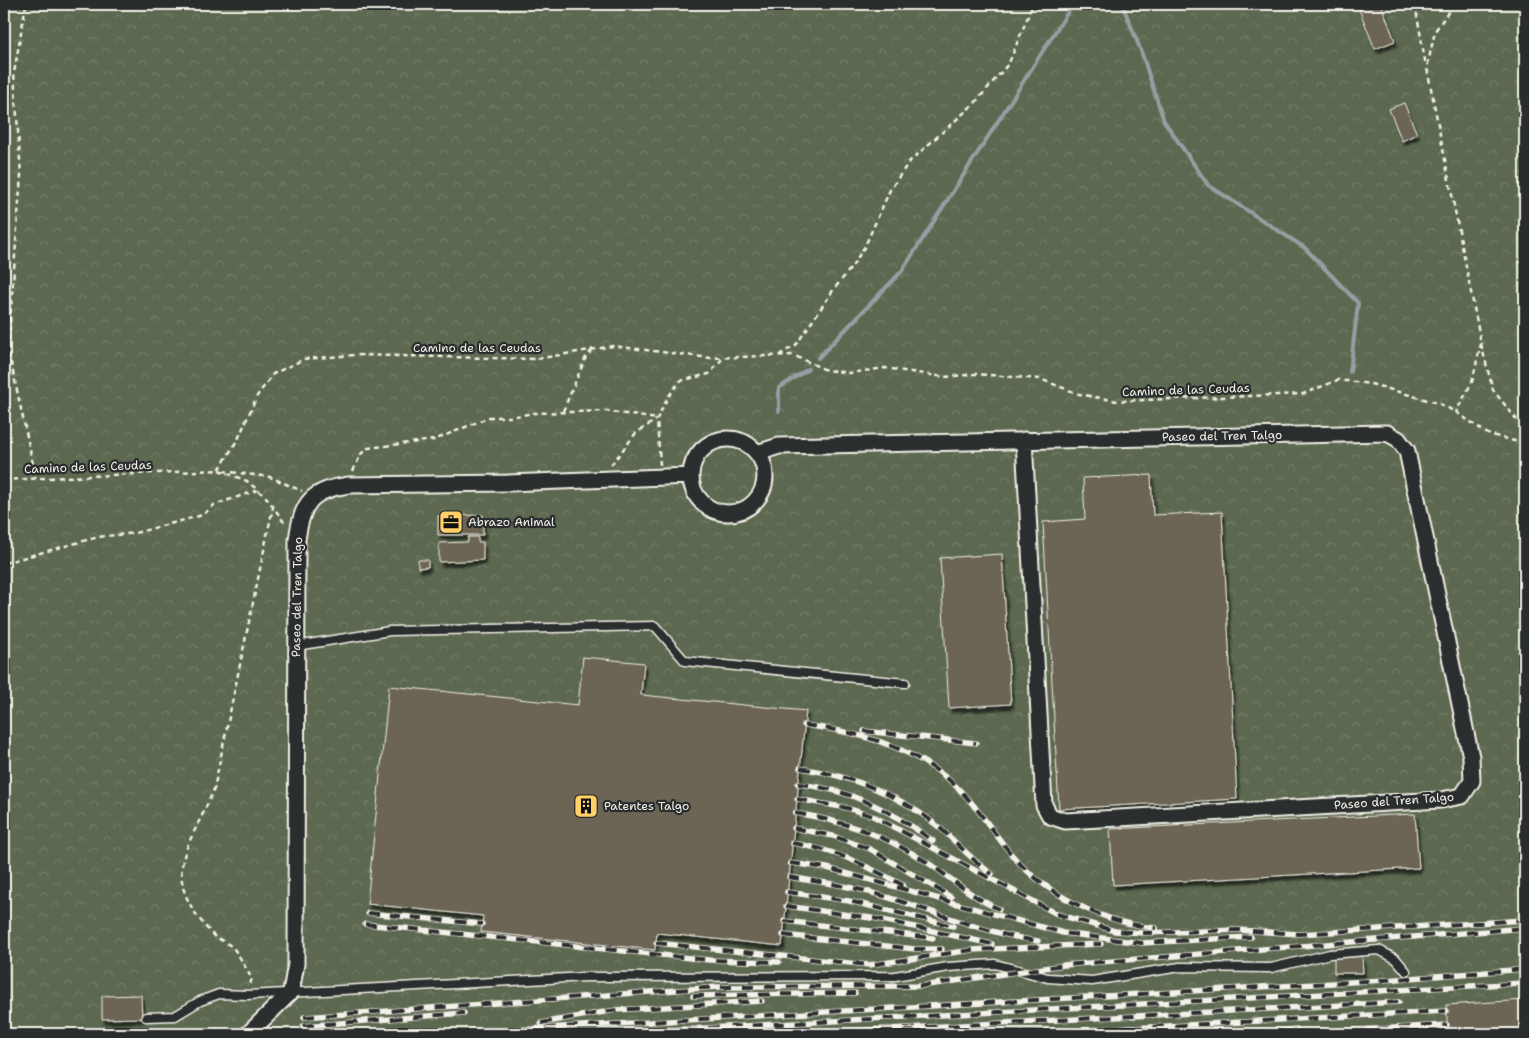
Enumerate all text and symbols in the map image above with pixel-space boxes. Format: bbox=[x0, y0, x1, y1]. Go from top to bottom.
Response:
street label: Camino de las Ceudas bbox=[413, 340, 541, 356]
street label: Camino de las Ceudas bbox=[1122, 380, 1250, 400]
street label: Paseo del Tren Talgo bbox=[1162, 427, 1282, 445]
street label: Camino de las Ceudas bbox=[24, 457, 152, 477]
office icon: Abrazo Animal bbox=[438, 509, 464, 535]
place label: Abrazo Animal bbox=[468, 514, 555, 530]
street label: Paseo del Tren Talgo bbox=[288, 537, 306, 657]
street label: Paseo del Tren Talgo bbox=[1333, 789, 1455, 813]
building icon: Patentes Talgo bbox=[573, 793, 599, 819]
place label: Patentes Talgo bbox=[604, 798, 689, 814]

